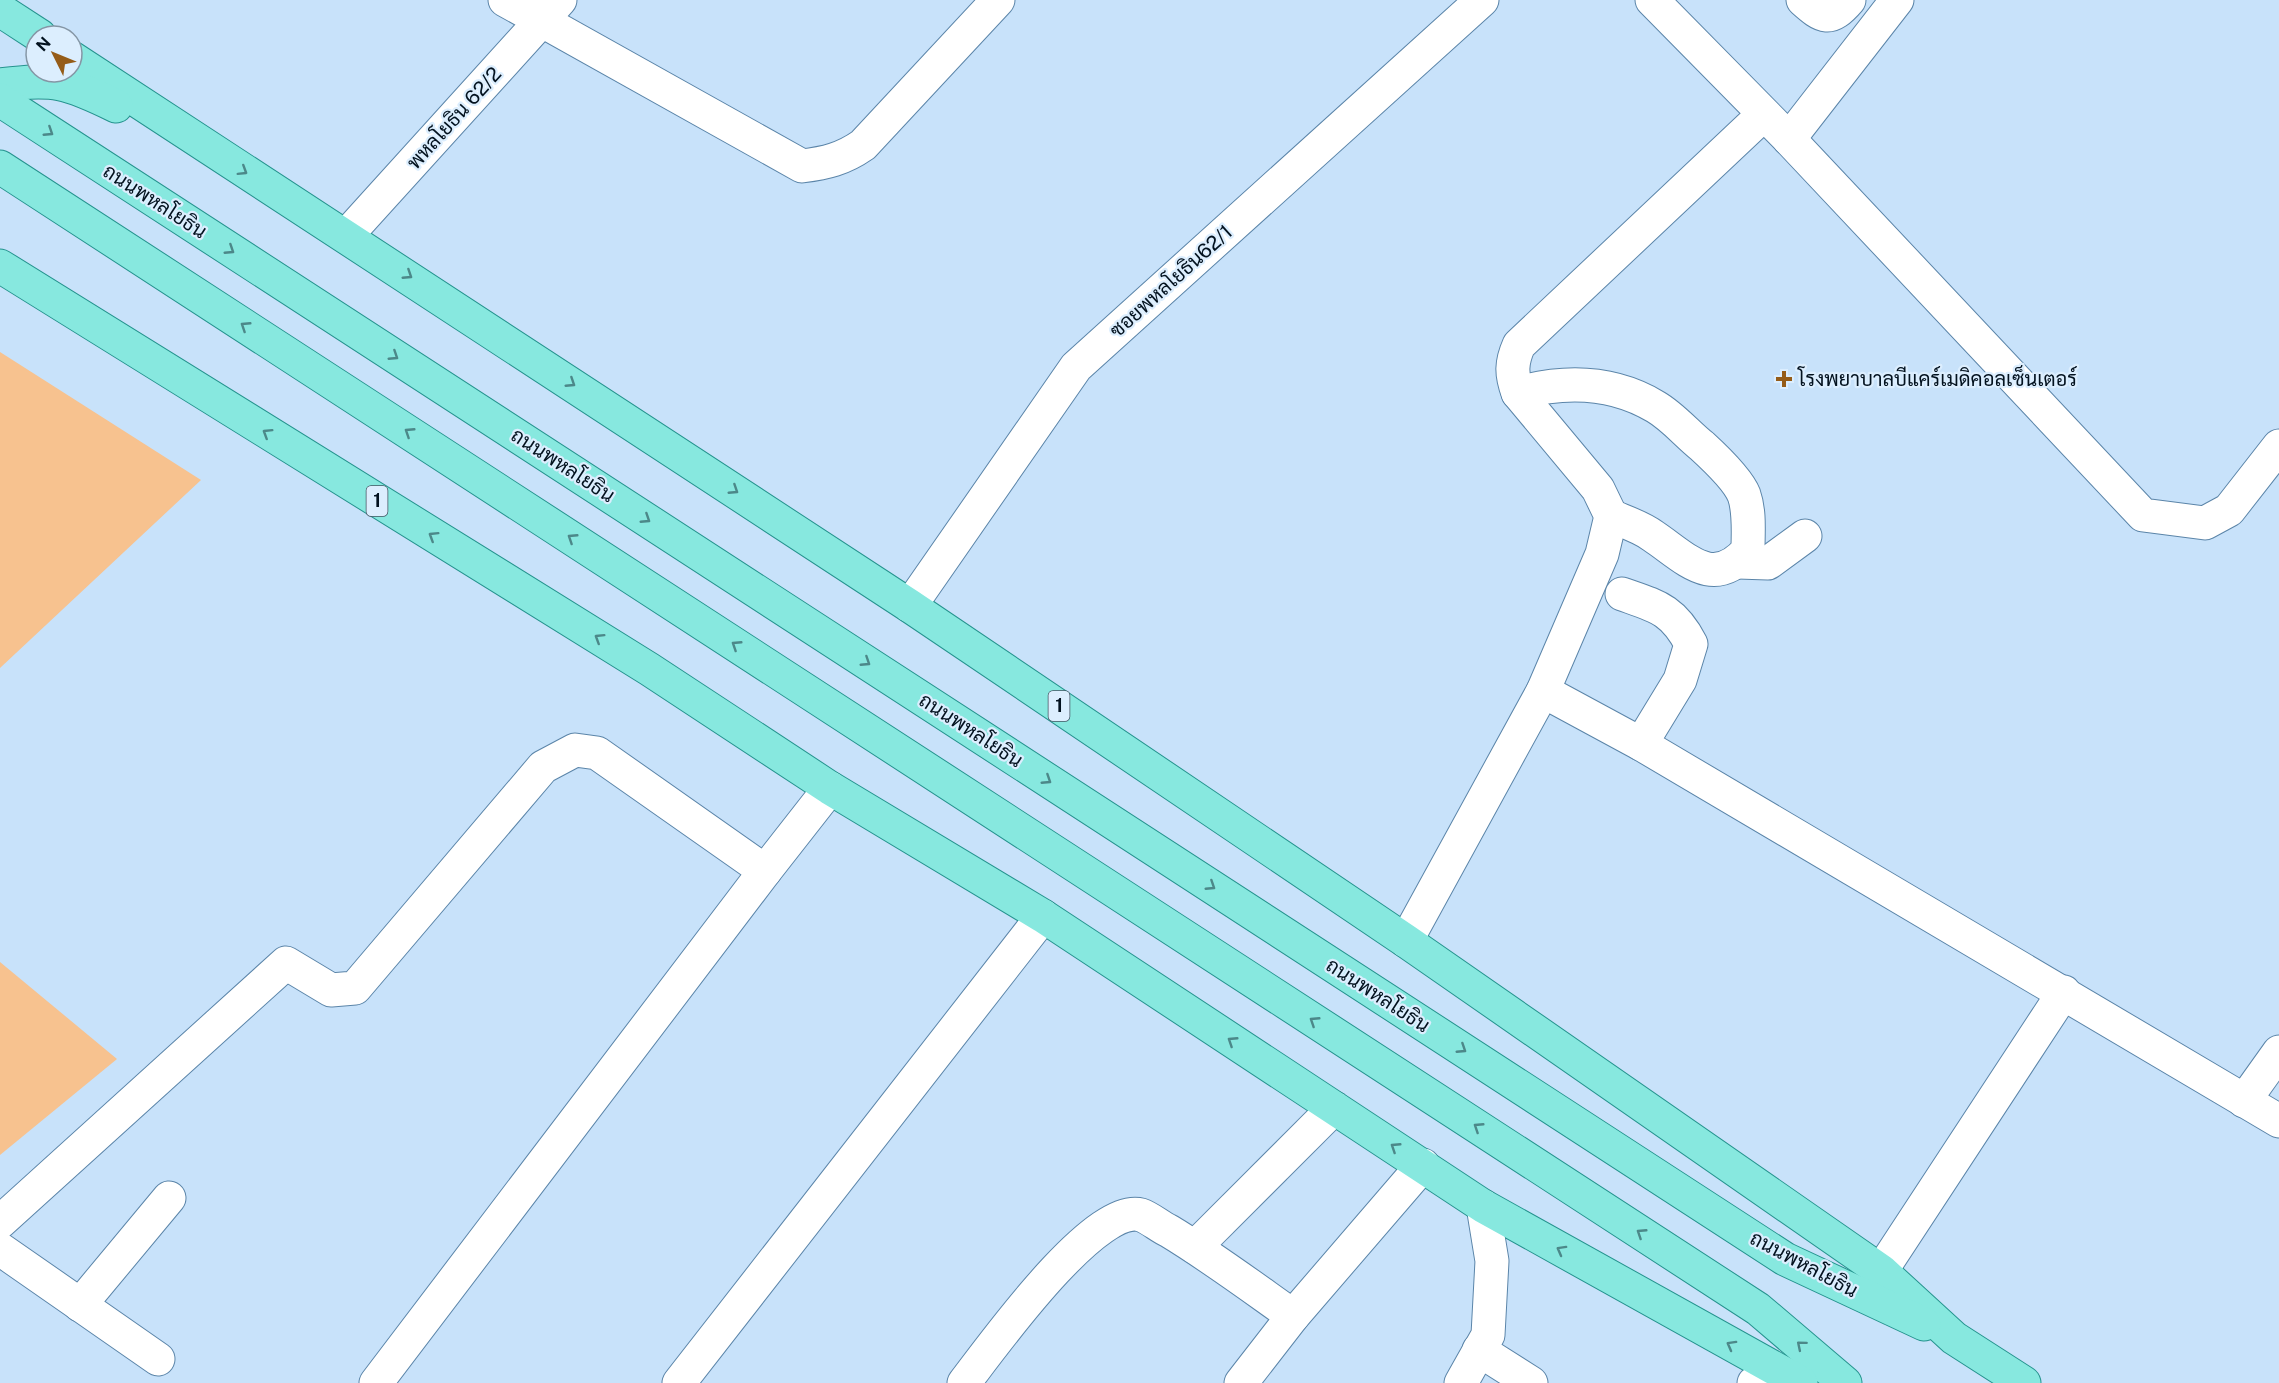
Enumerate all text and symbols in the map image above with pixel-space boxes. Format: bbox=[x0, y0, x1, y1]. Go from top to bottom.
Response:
north arrow bbox=[24, 24, 84, 84]
text: N bbox=[32, 33, 55, 55]
street label: พหลโยธิน 62/2 bbox=[401, 61, 506, 174]
one-way arrow bbox=[42, 125, 53, 136]
street label: ถนนพหลโยธิน bbox=[99, 158, 212, 243]
one-way arrow bbox=[237, 163, 248, 174]
street label: ซอยพหลโยธิน62/1 bbox=[1104, 219, 1237, 342]
one-way arrow bbox=[224, 242, 234, 254]
one-way arrow bbox=[402, 268, 412, 280]
one-way arrow bbox=[241, 322, 252, 333]
one-way arrow bbox=[388, 348, 398, 360]
place label: โรงพยาบาลบีแคร์เมดิคอลเซ็นเตอร์ bbox=[1797, 364, 2077, 391]
marker: โรงพยาบาลบีแคร์เมดิคอลเซ็นเตอร์ bbox=[1775, 370, 1793, 388]
one-way arrow bbox=[565, 375, 575, 387]
street label: ถนนพหลโยธิน bbox=[507, 422, 620, 507]
one-way arrow bbox=[404, 428, 415, 439]
one-way arrow bbox=[263, 429, 273, 441]
one-way arrow bbox=[727, 483, 738, 494]
road number: 1 bbox=[366, 486, 388, 516]
one-way arrow bbox=[639, 512, 650, 523]
one-way arrow bbox=[429, 531, 439, 543]
one-way arrow bbox=[568, 534, 578, 546]
one-way arrow bbox=[595, 633, 605, 645]
one-way arrow bbox=[731, 641, 742, 652]
one-way arrow bbox=[859, 655, 870, 666]
street label: ถนนพหลโยธิน bbox=[915, 687, 1028, 772]
road number: 1 bbox=[1048, 691, 1070, 721]
one-way arrow bbox=[1041, 772, 1051, 784]
one-way arrow bbox=[1204, 878, 1215, 889]
street label: ถนนพหลโยธิน bbox=[1322, 952, 1435, 1037]
one-way arrow bbox=[1310, 1017, 1321, 1028]
one-way arrow bbox=[1228, 1036, 1238, 1048]
one-way arrow bbox=[1455, 1042, 1466, 1053]
one-way arrow bbox=[1474, 1123, 1485, 1134]
one-way arrow bbox=[1391, 1144, 1402, 1155]
street label: ถนนพหลโยธิน bbox=[1746, 1225, 1862, 1302]
one-way arrow bbox=[1637, 1229, 1648, 1240]
one-way arrow bbox=[1557, 1246, 1567, 1257]
one-way arrow bbox=[1727, 1341, 1737, 1352]
one-way arrow bbox=[1797, 1341, 1808, 1352]

